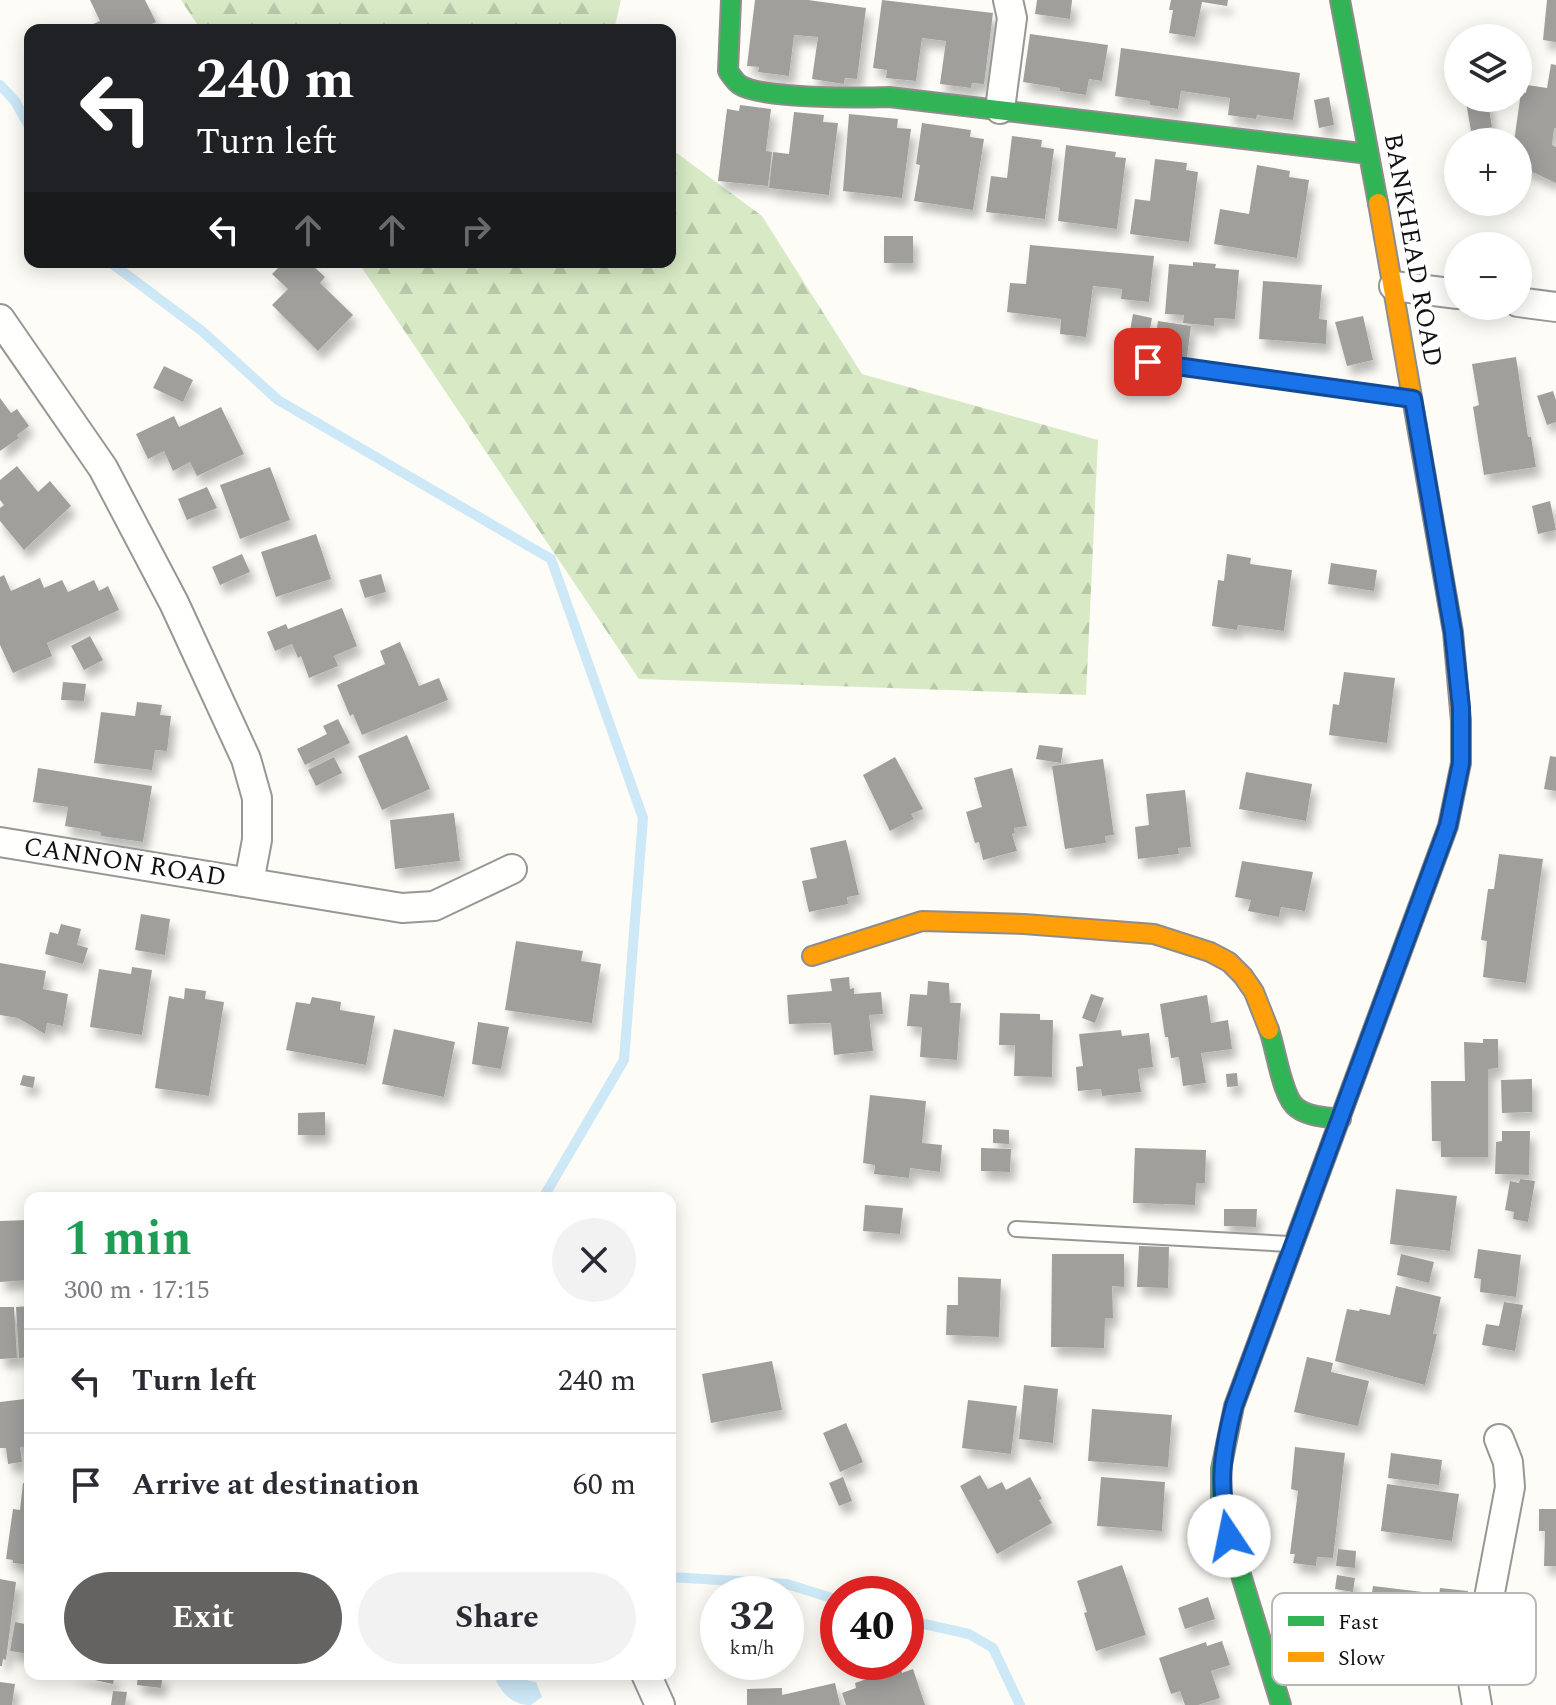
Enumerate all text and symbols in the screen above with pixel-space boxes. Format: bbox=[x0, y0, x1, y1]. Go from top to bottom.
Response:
map controls bbox=[1444, 24, 1532, 320]
button: layers bbox=[1444, 24, 1532, 112]
text: 240 m bbox=[196, 38, 355, 123]
icon: left bbox=[64, 56, 168, 160]
text: Turn left bbox=[196, 115, 337, 170]
button: + bbox=[1444, 128, 1532, 216]
street label: BANKHEAD ROAD bbox=[1373, 130, 1453, 370]
icon: left bbox=[202, 208, 246, 252]
icon: ahead bbox=[286, 208, 330, 252]
icon: ahead bbox=[370, 208, 414, 252]
icon: right bbox=[454, 208, 498, 252]
button: − bbox=[1444, 232, 1532, 320]
pin bbox=[1114, 328, 1182, 396]
icon: arrive bbox=[1126, 340, 1170, 384]
street label: CANNON ROAD bbox=[21, 826, 229, 898]
text: 1 min bbox=[64, 1203, 192, 1276]
button: close bbox=[552, 1218, 636, 1302]
text: 300 m · 17:15 bbox=[64, 1270, 210, 1310]
text: Turn left bbox=[132, 1358, 257, 1404]
text: 240 m bbox=[558, 1358, 636, 1404]
icon: left bbox=[64, 1359, 108, 1403]
text: Arrive at destination bbox=[132, 1462, 419, 1508]
text: 60 m bbox=[573, 1462, 636, 1508]
icon: arrive bbox=[64, 1463, 108, 1507]
position arrow bbox=[1187, 1494, 1271, 1578]
button: Exit bbox=[64, 1572, 342, 1664]
button: Share bbox=[358, 1572, 636, 1664]
speed limit sign: 40 bbox=[820, 1576, 924, 1680]
text: 32 bbox=[730, 1587, 774, 1648]
legend bbox=[1272, 1593, 1536, 1685]
text: Fast bbox=[1338, 1606, 1379, 1639]
text: km/h bbox=[730, 1633, 775, 1663]
text: Slow bbox=[1338, 1642, 1386, 1675]

